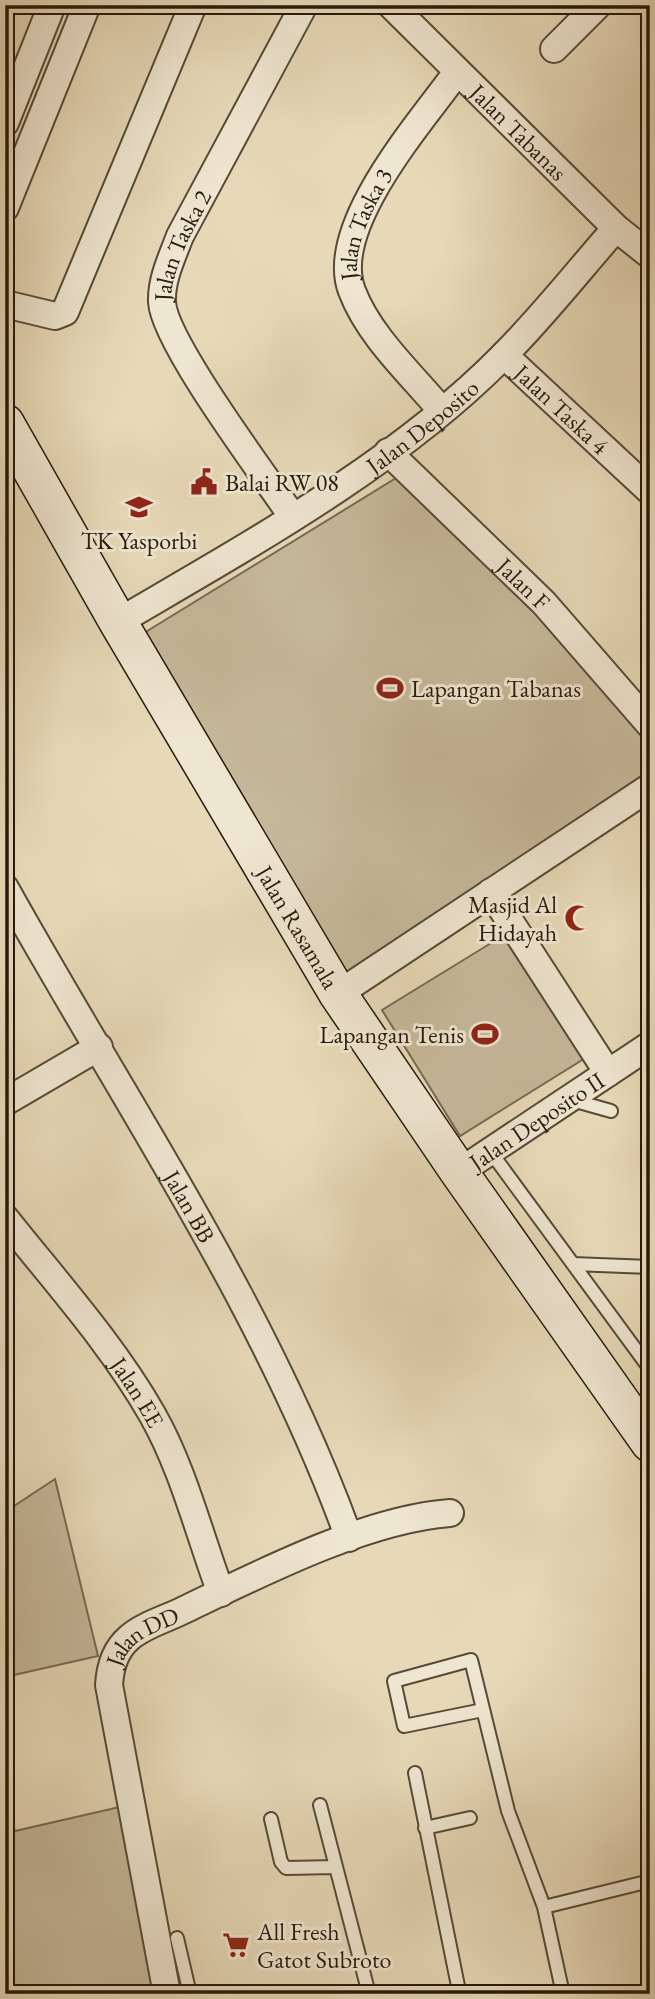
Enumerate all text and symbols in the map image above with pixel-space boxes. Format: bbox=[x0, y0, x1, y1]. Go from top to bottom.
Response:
street label: Jalan Tabanas bbox=[462, 75, 574, 187]
street label: Jalan Taska 3 bbox=[332, 162, 399, 284]
street label: Jalan Taska 2 bbox=[146, 184, 218, 304]
street label: Jalan Taska 4 bbox=[506, 356, 616, 461]
street label: Jalan Deposito bbox=[358, 372, 485, 482]
public building icon: Balai RW 08 bbox=[189, 467, 219, 497]
place label: Balai RW 08 bbox=[225, 467, 339, 498]
school or university icon: TK Yasporbi bbox=[124, 492, 154, 522]
place label: TK Yasporbi bbox=[81, 525, 197, 556]
street label: Jalan F bbox=[489, 549, 557, 616]
sports icon: Lapangan Tabanas bbox=[375, 673, 405, 703]
place label: Lapangan Tabanas bbox=[411, 673, 581, 704]
street label: Jalan Rasamala bbox=[249, 858, 347, 995]
place label: Masjid Al Hidayah bbox=[468, 889, 557, 948]
mosque icon: Masjid Al Hidayah bbox=[563, 903, 593, 933]
place label: Lapangan Tenis bbox=[319, 1019, 464, 1050]
sports icon: Lapangan Tenis bbox=[470, 1019, 500, 1049]
street label: Jalan Deposito II bbox=[461, 1064, 610, 1178]
street label: Jalan BB bbox=[156, 1162, 223, 1248]
street label: Jalan EE bbox=[103, 1349, 172, 1432]
street label: Jalan DD bbox=[97, 1599, 183, 1672]
place label: All Fresh Gatot Subroto bbox=[256, 1916, 391, 1975]
supermarket icon: All Fresh Gatot Subroto bbox=[221, 1930, 251, 1960]

